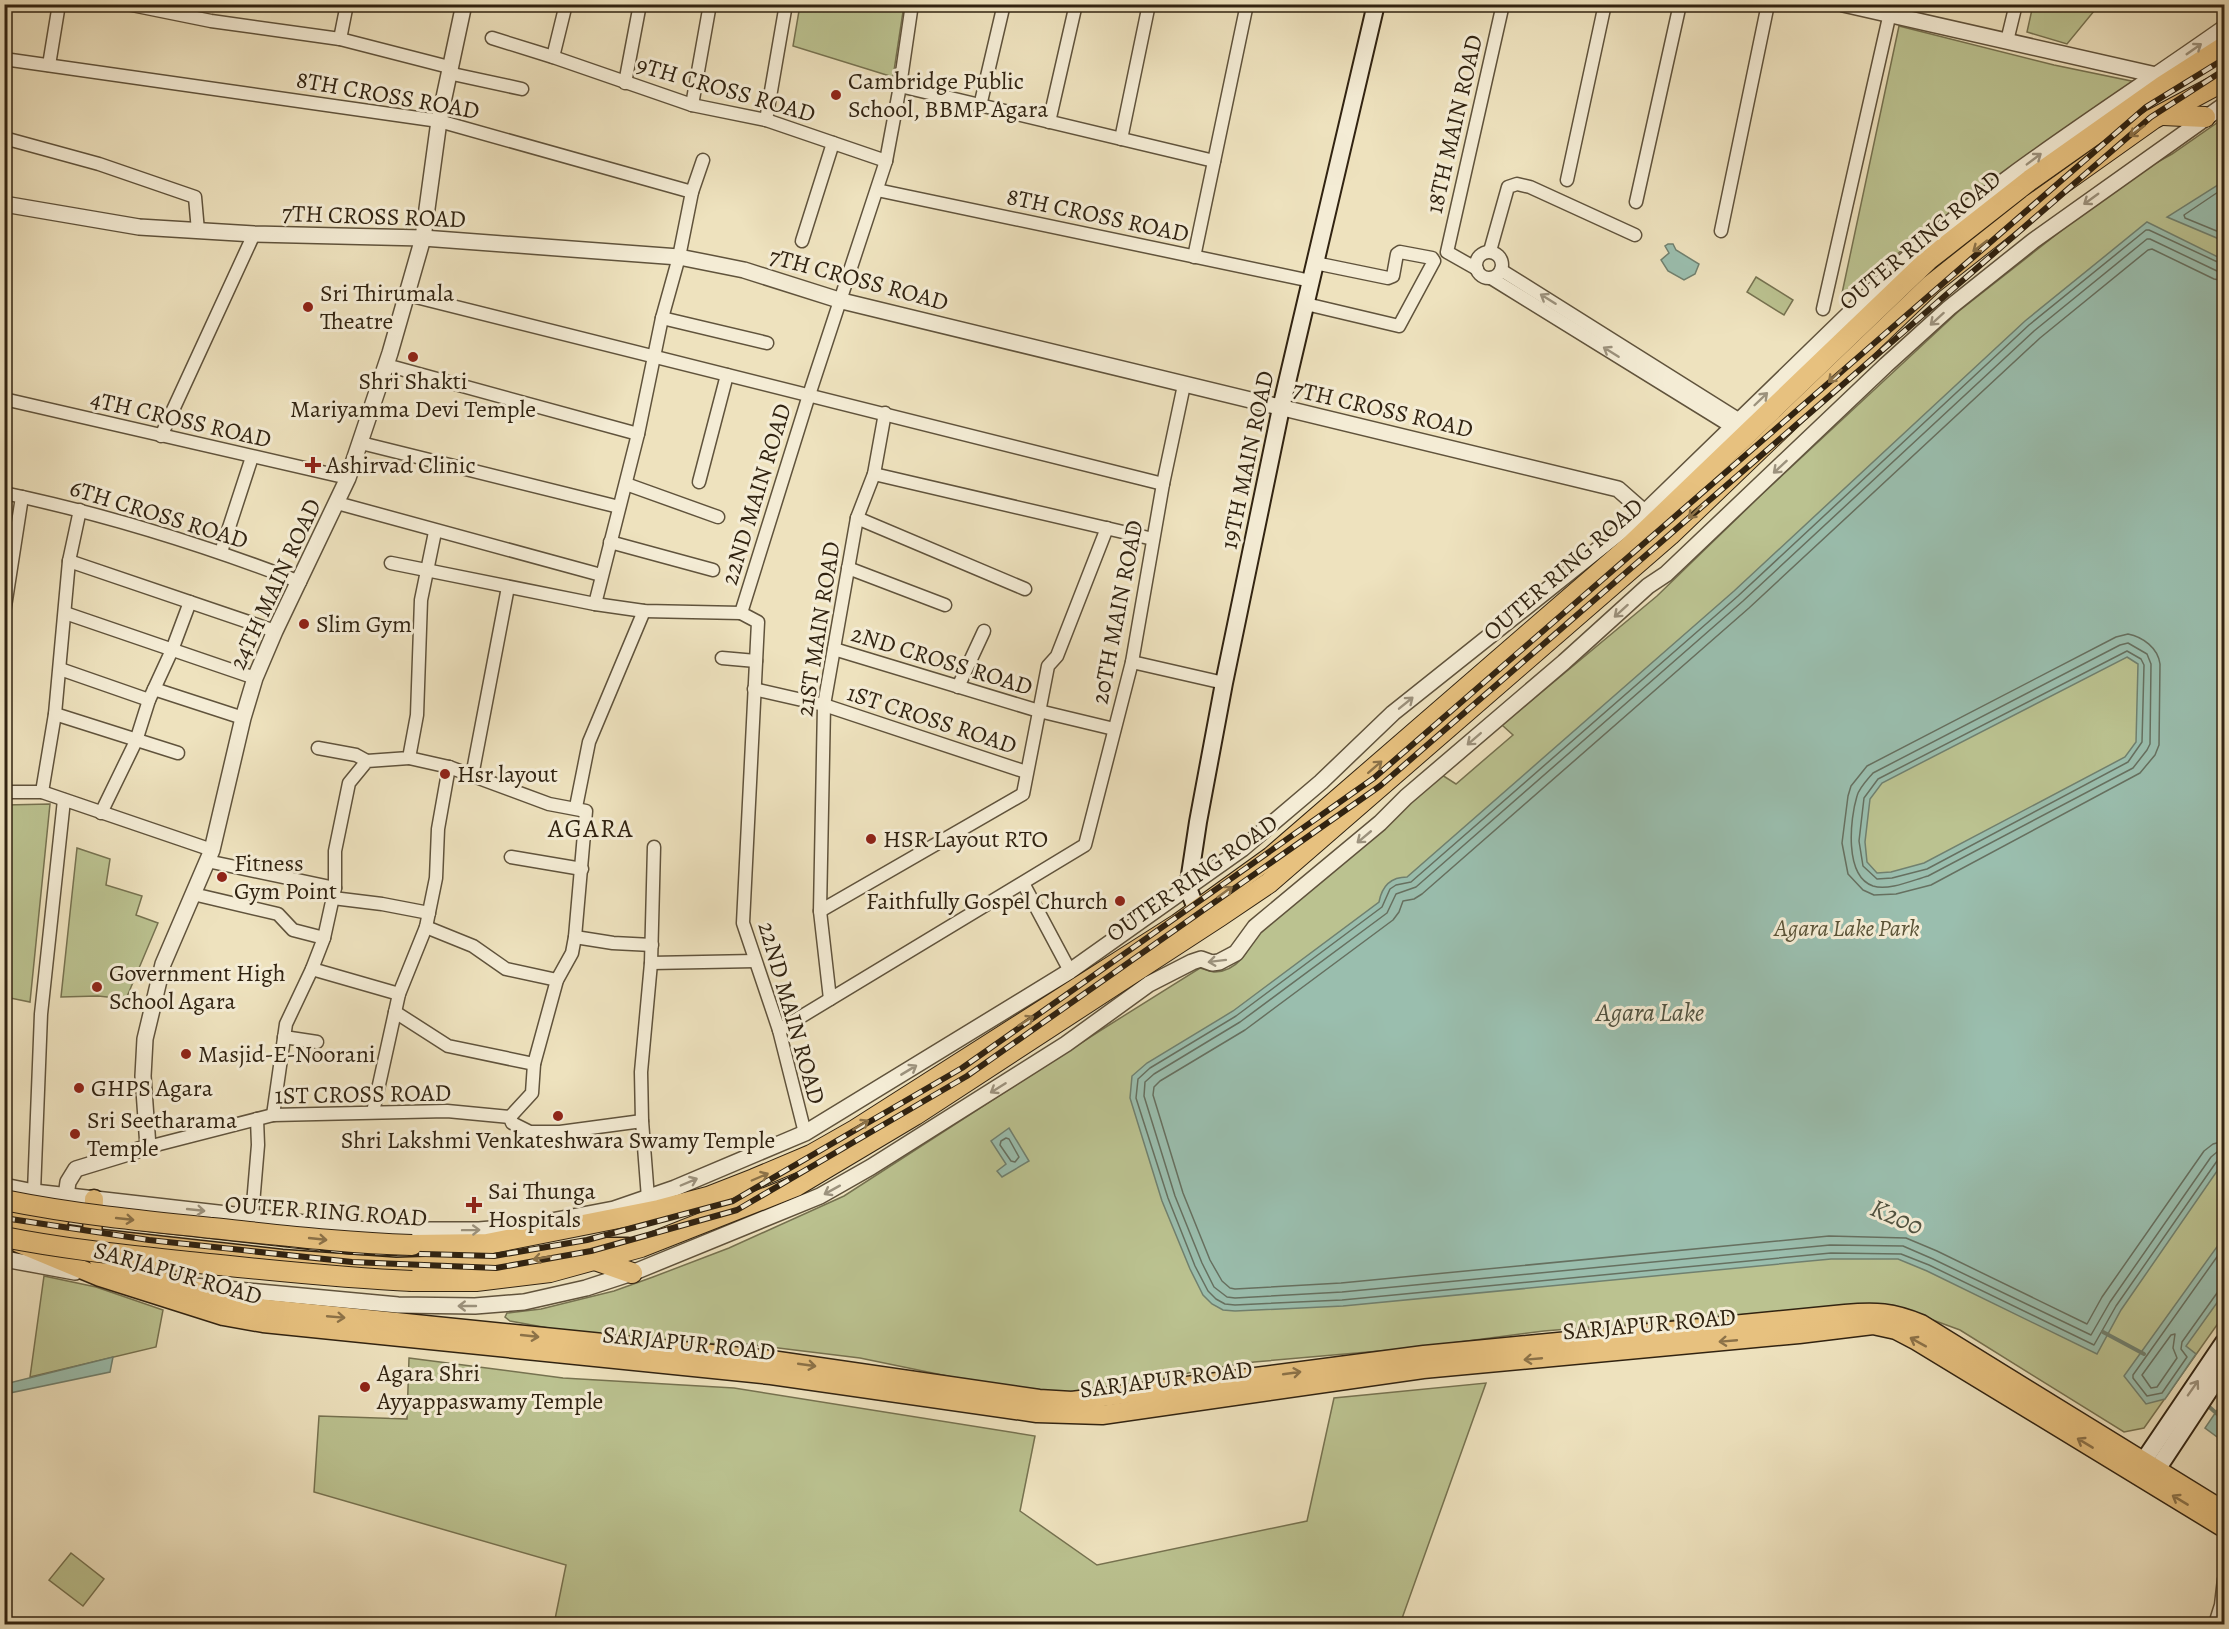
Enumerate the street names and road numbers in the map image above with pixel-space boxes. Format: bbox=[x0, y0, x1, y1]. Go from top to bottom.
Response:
street label: 18TH MAIN ROAD bbox=[1418, 31, 1490, 217]
street label: 9TH CROSS ROAD bbox=[633, 48, 819, 130]
street label: 8TH CROSS ROAD bbox=[294, 63, 482, 127]
street label: OUTER RING ROAD bbox=[1832, 163, 2008, 317]
street label: 8TH CROSS ROAD bbox=[1004, 180, 1192, 250]
street label: 7TH CROSS ROAD bbox=[282, 197, 466, 235]
street label: 7TH CROSS ROAD bbox=[766, 240, 952, 318]
street label: 19TH MAIN ROAD bbox=[1212, 368, 1282, 552]
street label: 7TH CROSS ROAD bbox=[1290, 373, 1476, 445]
street label: 4TH CROSS ROAD bbox=[87, 383, 275, 455]
street label: 22ND MAIN ROAD bbox=[713, 399, 799, 589]
street label: 6TH CROSS ROAD bbox=[66, 472, 252, 556]
street label: OUTER RING ROAD bbox=[1476, 490, 1650, 648]
street label: 24TH MAIN ROAD bbox=[221, 493, 329, 675]
street label: 20TH MAIN ROAD bbox=[1083, 517, 1151, 707]
street label: 21ST MAIN ROAD bbox=[788, 539, 848, 719]
street label: 2ND CROSS ROAD bbox=[847, 617, 1037, 703]
street label: 1ST CROSS ROAD bbox=[843, 676, 1021, 762]
street label: OUTER RING ROAD bbox=[1100, 807, 1284, 949]
street label: 22ND MAIN ROAD bbox=[751, 918, 833, 1108]
street label: 1ST CROSS ROAD bbox=[274, 1076, 452, 1112]
street label: OUTER RING ROAD bbox=[224, 1188, 428, 1234]
street label: SARJAPUR ROAD bbox=[90, 1234, 266, 1312]
street label: SARJAPUR ROAD bbox=[1561, 1300, 1737, 1348]
street label: SARJAPUR ROAD bbox=[601, 1318, 777, 1368]
street label: SARJAPUR ROAD bbox=[1078, 1353, 1254, 1405]

